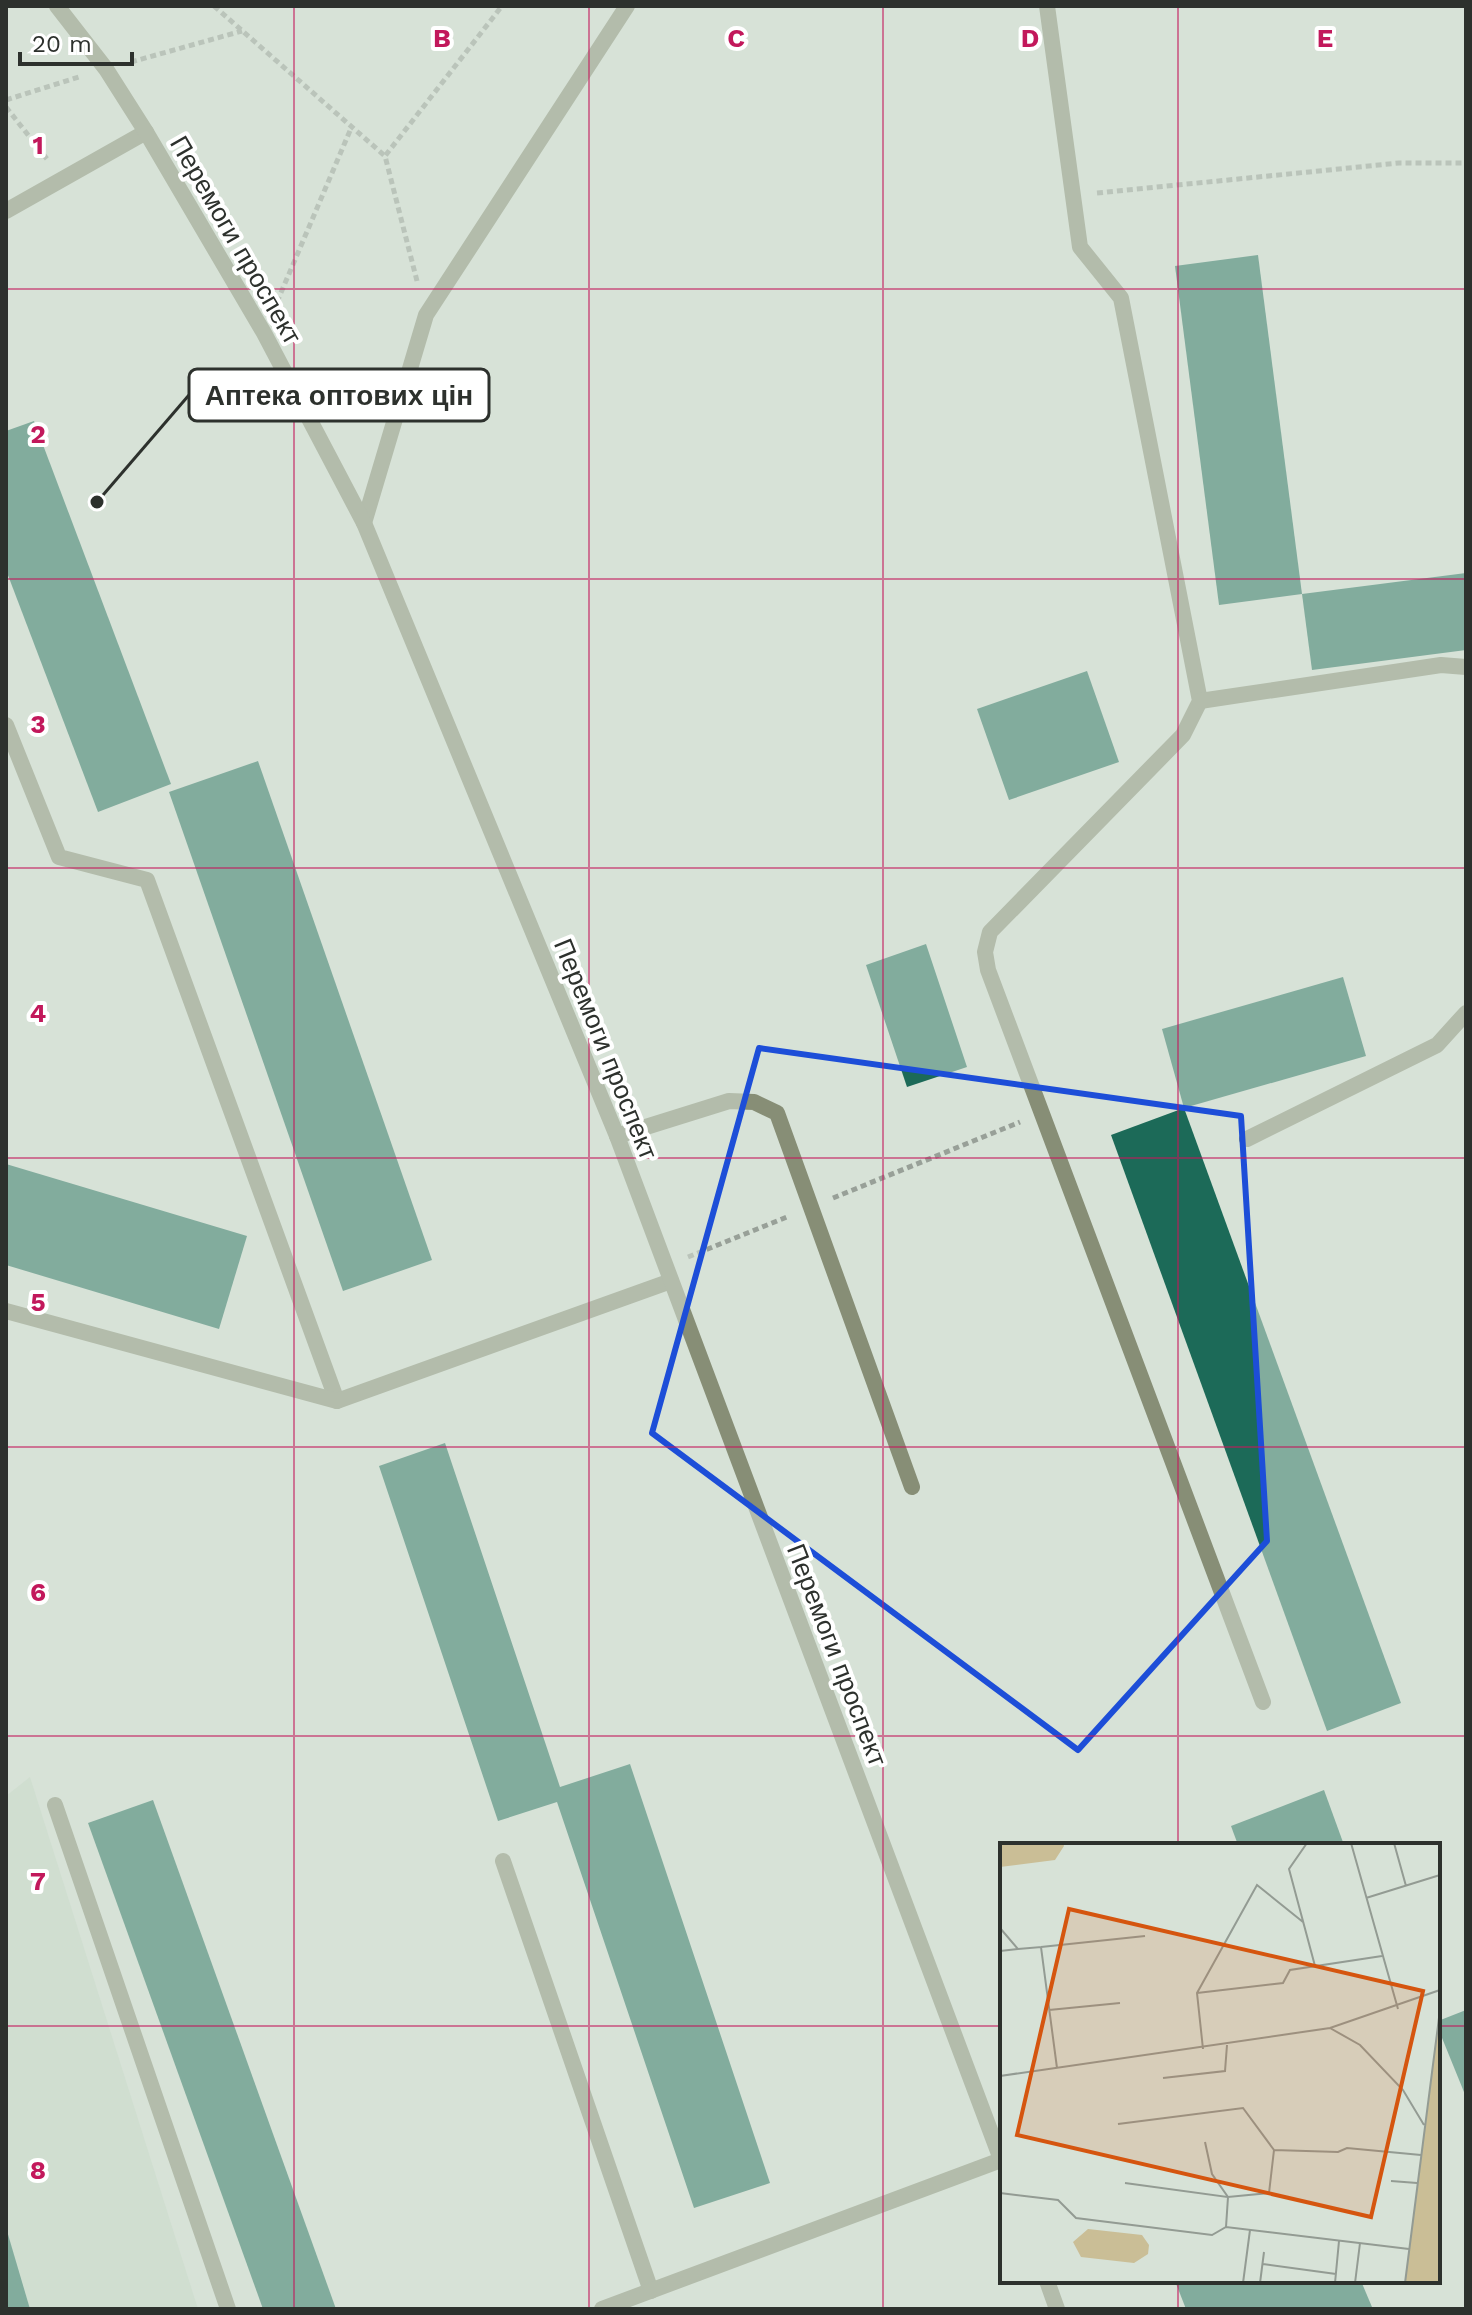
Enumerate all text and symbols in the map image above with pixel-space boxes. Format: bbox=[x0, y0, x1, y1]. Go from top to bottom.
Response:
scale bar bbox=[20, 16, 132, 66]
text: B bbox=[433, 23, 451, 53]
text: C bbox=[727, 23, 745, 53]
text: D bbox=[1021, 23, 1039, 53]
text: E bbox=[1317, 23, 1333, 53]
text: 20 m bbox=[32, 30, 92, 58]
text: 1 bbox=[32, 130, 44, 160]
street label: Перемоги проспект bbox=[164, 131, 308, 350]
callout: Аптека оптових цін bbox=[189, 369, 489, 421]
text: Аптека оптових цін bbox=[205, 379, 473, 412]
text: 2 bbox=[30, 419, 46, 449]
text: 3 bbox=[30, 709, 46, 739]
street label: Перемоги проспект bbox=[548, 934, 664, 1164]
text: 4 bbox=[30, 998, 47, 1028]
text: 5 bbox=[30, 1287, 46, 1317]
street label: Перемоги проспект bbox=[781, 1540, 893, 1770]
text: 6 bbox=[30, 1577, 46, 1607]
inset map bbox=[1000, 1843, 1440, 2283]
text: 7 bbox=[30, 1866, 46, 1896]
text: 8 bbox=[30, 2155, 46, 2185]

